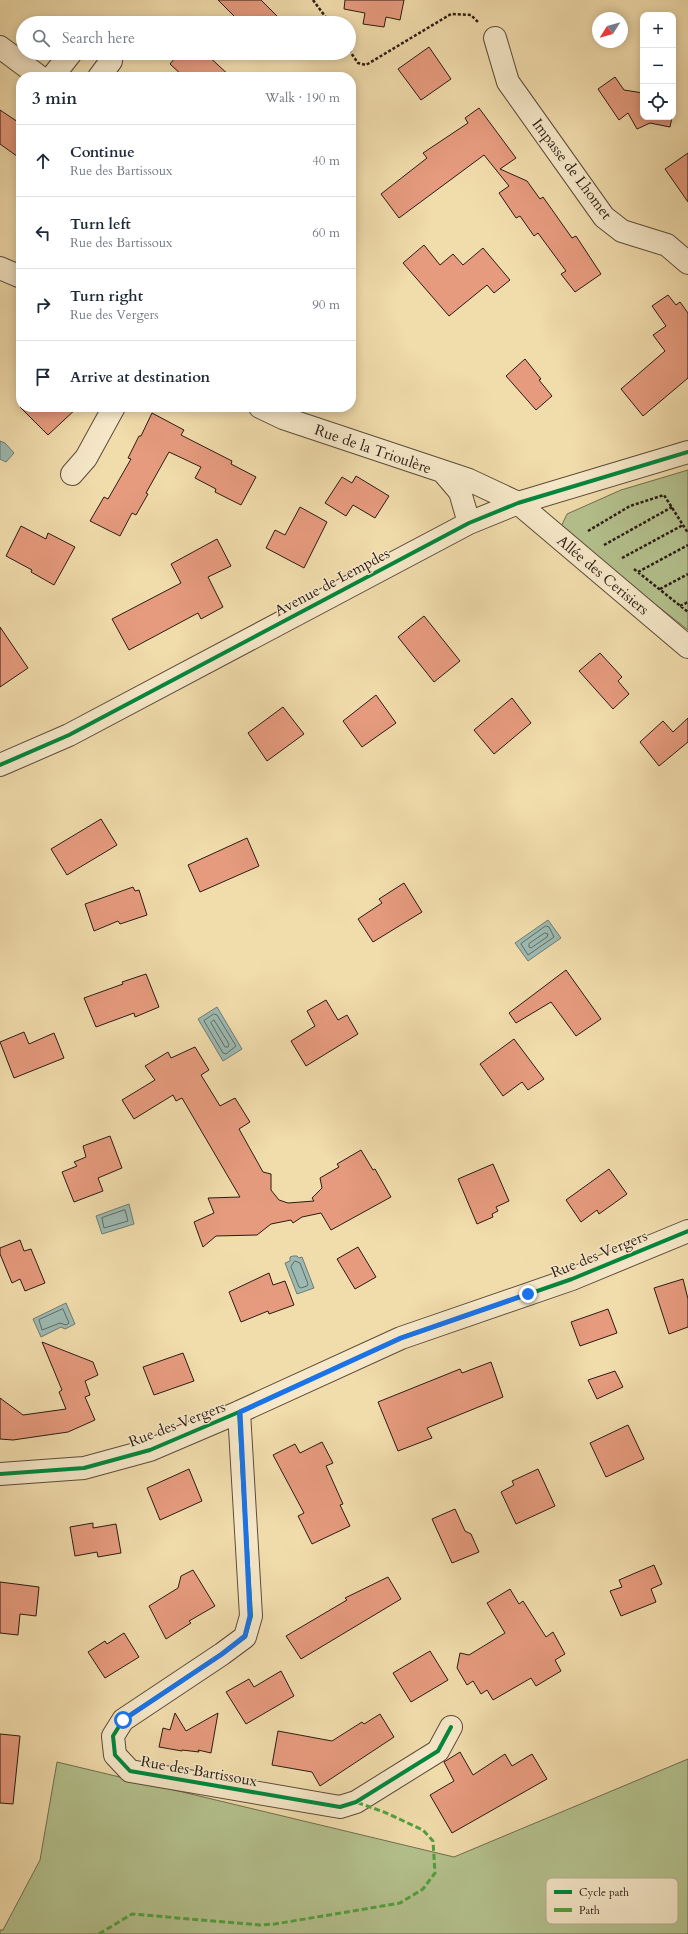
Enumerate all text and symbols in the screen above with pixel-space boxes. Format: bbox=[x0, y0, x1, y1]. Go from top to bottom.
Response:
north arrow bbox=[592, 12, 628, 48]
map controls bbox=[640, 12, 676, 120]
button: + bbox=[640, 12, 676, 48]
search box bbox=[16, 16, 356, 60]
icon: search bbox=[30, 27, 52, 49]
text: Search here bbox=[62, 28, 135, 48]
button: − bbox=[640, 48, 676, 84]
button: locate bbox=[640, 84, 676, 120]
text: 3 min bbox=[32, 87, 77, 110]
text: Walk · 190 m bbox=[265, 89, 340, 107]
street label: Impasse de Lhomet bbox=[527, 114, 617, 224]
text: Continue bbox=[70, 142, 135, 162]
icon: ahead bbox=[32, 150, 54, 172]
text: 40 m bbox=[312, 152, 340, 170]
text: Rue des Bartissoux bbox=[70, 162, 172, 180]
text: Turn left bbox=[70, 214, 131, 234]
icon: left bbox=[32, 222, 54, 244]
text: 60 m bbox=[312, 224, 340, 242]
text: Rue des Bartissoux bbox=[70, 234, 172, 252]
text: Turn right bbox=[70, 286, 143, 306]
icon: right bbox=[32, 294, 54, 316]
text: 90 m bbox=[312, 296, 340, 314]
text: Rue des Vergers bbox=[70, 306, 159, 324]
icon: arrive bbox=[32, 366, 54, 388]
text: Arrive at destination bbox=[70, 367, 210, 387]
street label: Rue de la Trioulère bbox=[312, 420, 434, 478]
street label: Allée des Cerisiers bbox=[553, 531, 653, 619]
street label: Avenue de Lempdes bbox=[271, 543, 393, 621]
street label: Rue des Vergers bbox=[548, 1226, 650, 1282]
route end bbox=[519, 1285, 537, 1303]
street label: Rue des Vergers bbox=[126, 1396, 228, 1452]
route start bbox=[114, 1711, 132, 1729]
street label: Rue des Bartissoux bbox=[139, 1751, 259, 1791]
legend bbox=[546, 1878, 678, 1924]
text: Cycle path bbox=[579, 1885, 629, 1900]
text: Path bbox=[579, 1903, 600, 1918]

